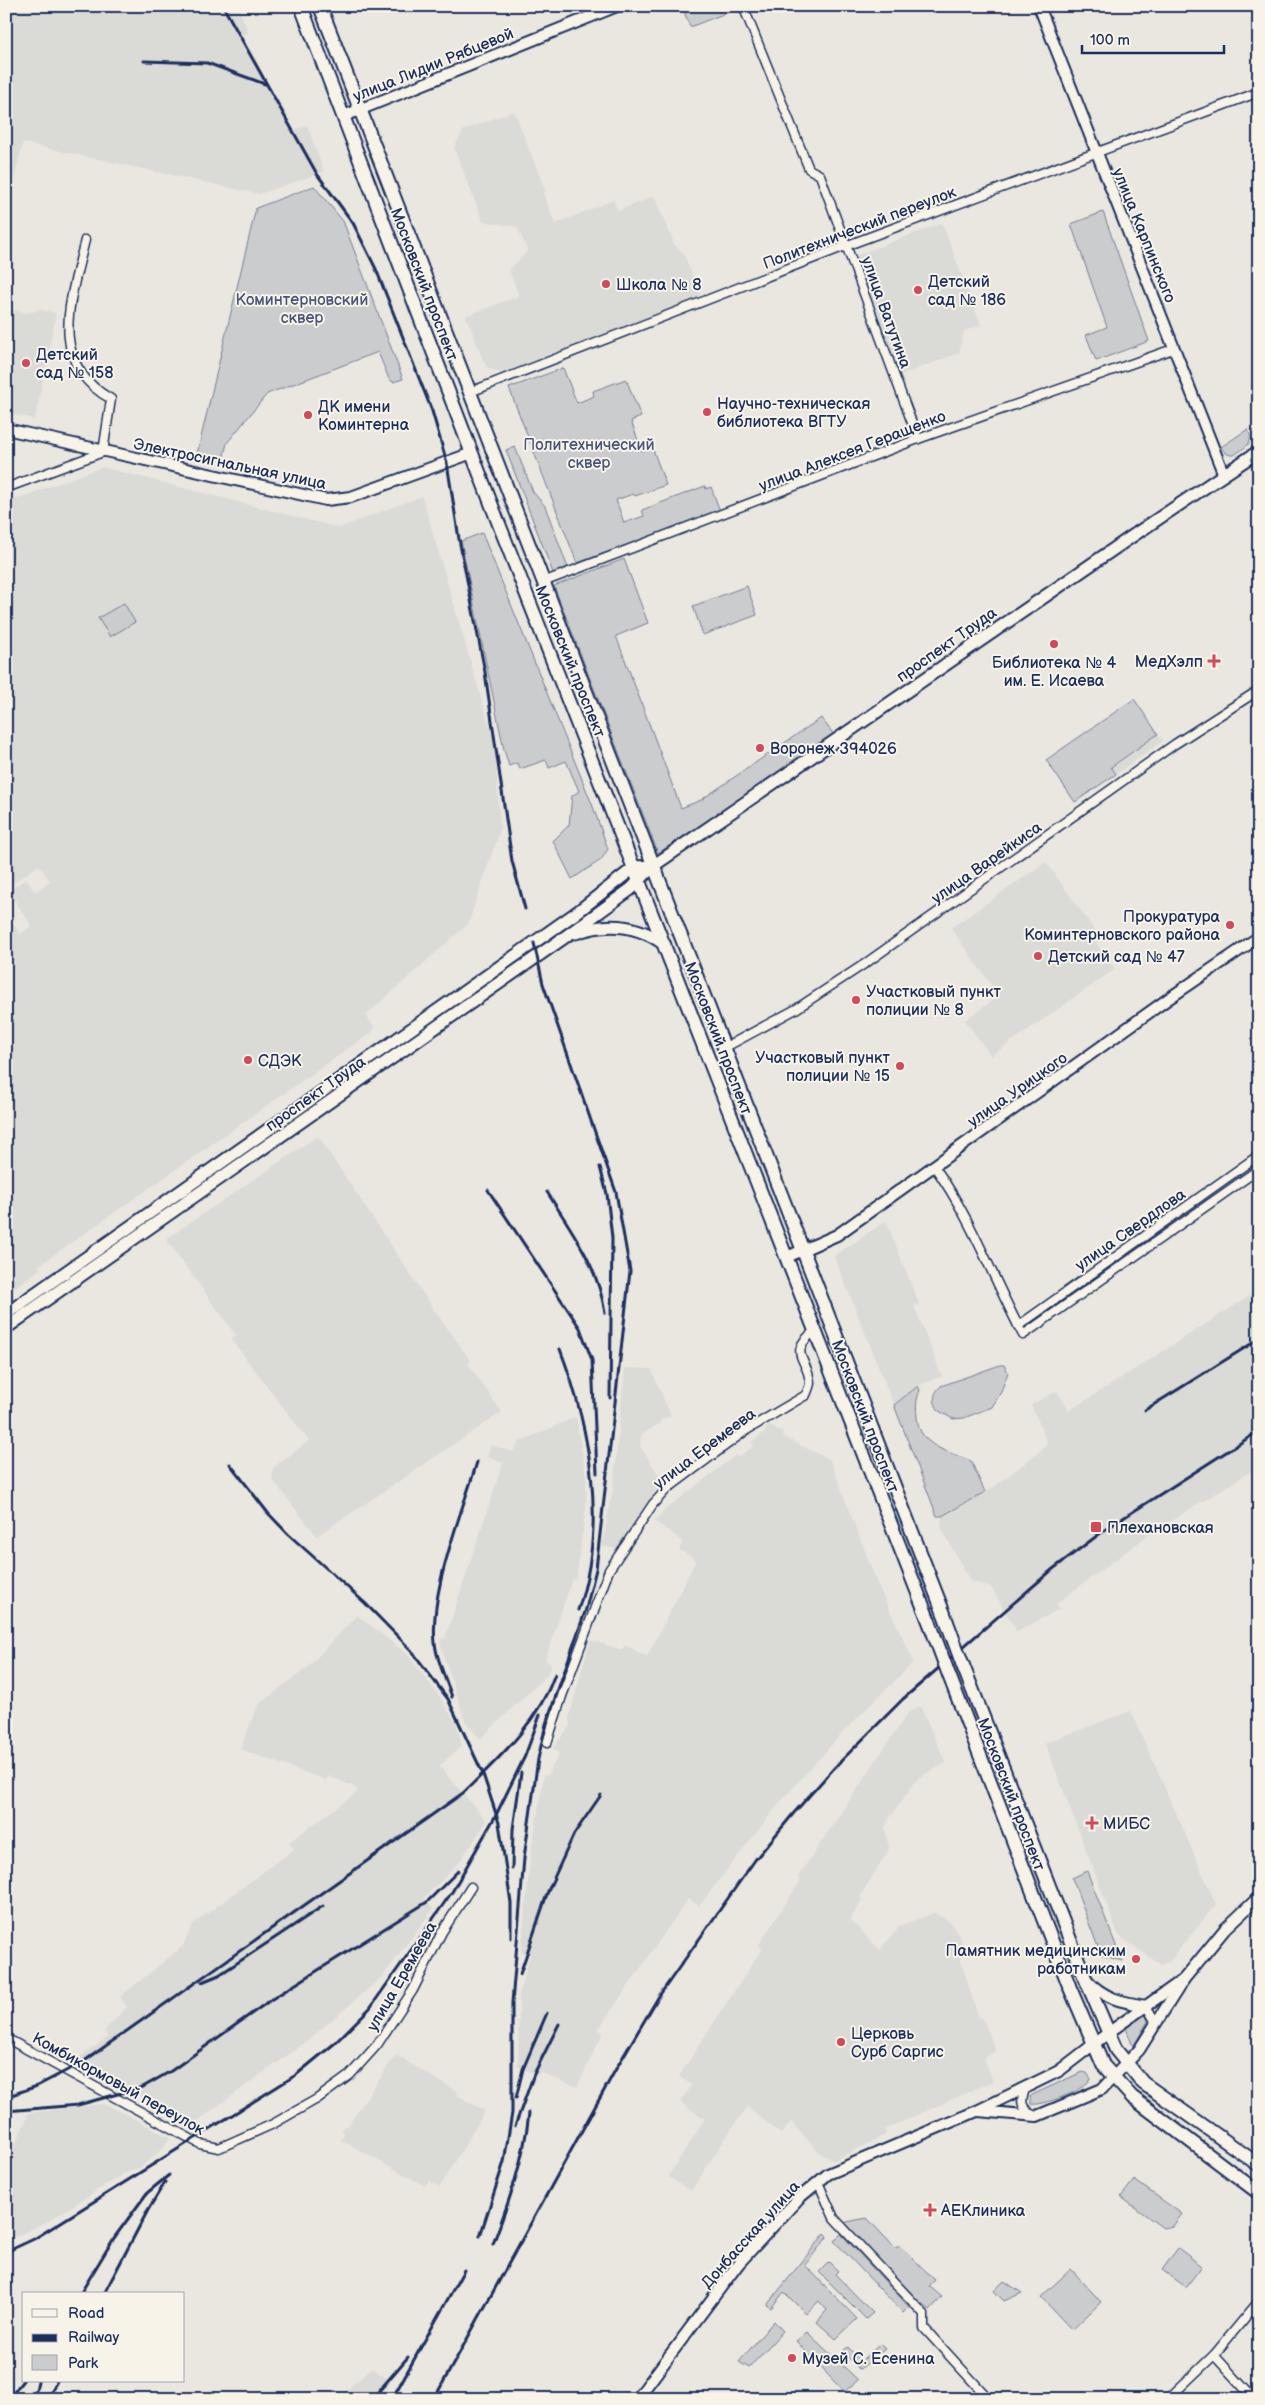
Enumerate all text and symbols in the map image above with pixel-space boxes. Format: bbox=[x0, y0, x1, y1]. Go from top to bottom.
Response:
scale bar bbox=[1082, 22, 1225, 54]
street label: улица Лидии Рябцевой bbox=[350, 24, 517, 106]
text: 100 m bbox=[1090, 31, 1130, 50]
street label: улица Карпинского bbox=[1108, 166, 1179, 306]
street label: Политехнический переулок bbox=[760, 183, 959, 274]
street label: Московский проспект bbox=[386, 206, 462, 364]
street label: улица Ватутина bbox=[857, 254, 915, 372]
place label: Детский сад № 186 bbox=[928, 273, 1006, 310]
place label: Школа № 8 bbox=[616, 276, 702, 295]
marker: Школа № 8 bbox=[600, 278, 612, 290]
marker: Детский сад № 186 bbox=[912, 284, 924, 296]
park label: Коминтерновский сквер bbox=[236, 291, 368, 328]
place label: Детский сад № 158 bbox=[36, 346, 114, 383]
marker: Детский сад № 158 bbox=[20, 357, 32, 369]
place label: Научно-техническая библиотека ВГТУ bbox=[717, 395, 871, 432]
place label: ДК имени Коминтерна bbox=[318, 398, 410, 435]
marker: Научно-техническая библиотека ВГТУ bbox=[701, 406, 713, 418]
street label: улица Алексея Геращенко bbox=[757, 407, 949, 496]
marker: ДК имени Коминтерна bbox=[302, 409, 314, 421]
street label: Электросигнальная улица bbox=[131, 435, 328, 494]
park label: Политехнический сквер bbox=[523, 436, 655, 473]
street label: Московский проспект bbox=[530, 583, 609, 741]
street label: проспект Труда bbox=[893, 603, 1001, 687]
marker: Библиотека № 4 им. Е. Исаева bbox=[1048, 638, 1060, 650]
place label: МедХэлп bbox=[1135, 653, 1203, 672]
place label: Библиотека № 4 им. Е. Исаева bbox=[992, 654, 1116, 691]
marker: МедХэлп bbox=[1207, 654, 1221, 668]
place label: Воронеж 394026 bbox=[770, 740, 897, 759]
marker: Воронеж 394026 bbox=[754, 742, 766, 754]
street label: улица Варейкиса bbox=[928, 818, 1046, 908]
place label: Прокуратура Коминтерновского района bbox=[1024, 908, 1221, 945]
marker: Прокуратура Коминтерновского района bbox=[1224, 919, 1236, 931]
place label: Детский сад № 47 bbox=[1048, 948, 1185, 967]
marker: Детский сад № 47 bbox=[1032, 950, 1044, 962]
street label: Московский проспект bbox=[680, 960, 756, 1118]
place label: Участковый пункт полиции № 8 bbox=[866, 983, 1002, 1020]
marker: Участковый пункт полиции № 8 bbox=[850, 994, 862, 1006]
place label: Участковый пункт полиции № 15 bbox=[755, 1049, 891, 1086]
street label: улица Урицкого bbox=[964, 1049, 1071, 1132]
place label: СДЭК bbox=[258, 1052, 302, 1071]
street label: проспект Труда bbox=[262, 1052, 370, 1136]
marker: СДЭК bbox=[242, 1054, 254, 1066]
marker: Участковый пункт полиции № 15 bbox=[894, 1060, 906, 1072]
street label: улица Свердлова bbox=[1072, 1185, 1190, 1275]
street label: Московский проспект bbox=[827, 1338, 903, 1496]
street label: улица Еремеева bbox=[650, 1404, 760, 1494]
place label: Плехановская bbox=[1107, 1519, 1214, 1538]
marker: Плехановская bbox=[1089, 1520, 1103, 1534]
street label: Московский проспект bbox=[973, 1716, 1049, 1874]
place label: МИБС bbox=[1103, 1815, 1150, 1834]
marker: МИБС bbox=[1085, 1816, 1099, 1830]
street label: улица Еремеева bbox=[363, 1918, 442, 2035]
place label: Памятник медицинским работникам bbox=[946, 1942, 1126, 1979]
marker: Памятник медицинским работникам bbox=[1130, 1953, 1142, 1965]
place label: Церковь Сурб Саргис bbox=[851, 2025, 944, 2062]
street label: Комбикормовый переулок bbox=[29, 2029, 208, 2140]
marker: Церковь Сурб Саргис bbox=[835, 2036, 847, 2048]
street label: Донбасская улица bbox=[698, 2177, 805, 2293]
place label: АЕКлиника bbox=[940, 2202, 1026, 2221]
marker: АЕКлиника bbox=[923, 2203, 937, 2217]
legend bbox=[22, 2292, 185, 2382]
text: Road bbox=[68, 2304, 104, 2323]
text: Railway bbox=[68, 2328, 119, 2347]
place label: Музей С. Есенина bbox=[802, 2350, 935, 2369]
marker: Музей С. Есенина bbox=[786, 2352, 798, 2364]
text: Park bbox=[68, 2354, 99, 2373]

